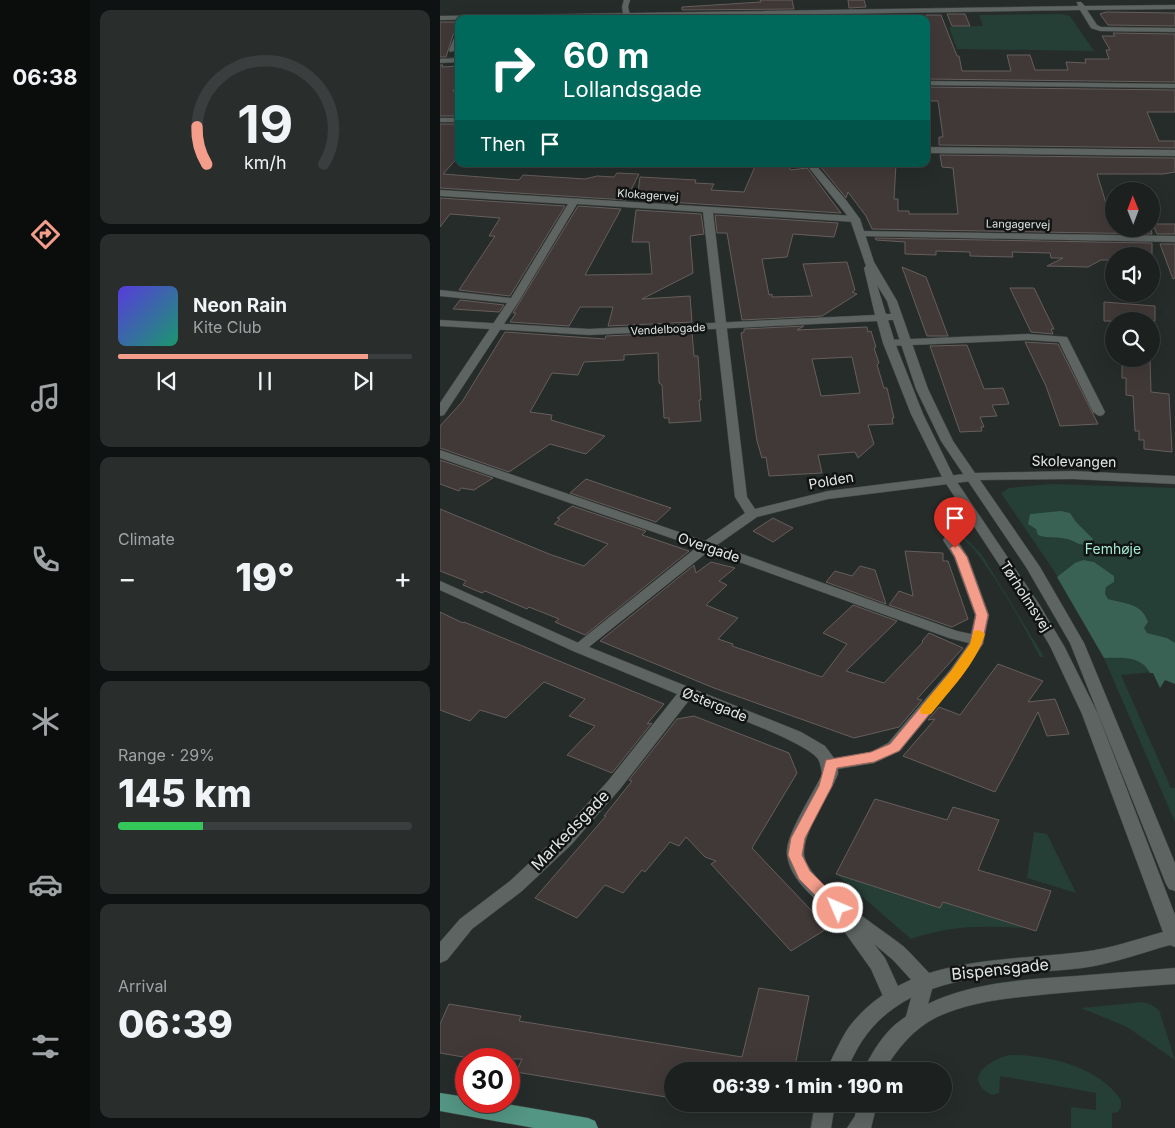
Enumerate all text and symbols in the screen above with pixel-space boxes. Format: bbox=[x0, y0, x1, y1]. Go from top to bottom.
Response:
text: 60 m bbox=[563, 34, 650, 76]
icon: right bbox=[480, 35, 545, 100]
text: 06:38 bbox=[13, 64, 78, 90]
text: Lollandsgade bbox=[563, 76, 702, 102]
text: 19 bbox=[237, 93, 293, 156]
icon: arrive bbox=[536, 130, 564, 158]
text: Then bbox=[480, 133, 526, 156]
text: km/h bbox=[244, 152, 286, 173]
north arrow bbox=[1105, 182, 1160, 238]
map controls bbox=[1105, 182, 1160, 367]
street label: Klokagervej bbox=[617, 186, 679, 204]
street label: Langagervej bbox=[986, 216, 1050, 232]
icon: directions bbox=[28, 217, 63, 252]
button: sound bbox=[1105, 247, 1160, 302]
text: Neon Rain bbox=[193, 294, 287, 317]
button: search bbox=[1105, 312, 1160, 367]
text: Kite Club bbox=[193, 317, 262, 337]
street label: Vendelbogade bbox=[630, 320, 706, 338]
icon: previous bbox=[153, 367, 181, 395]
icon: pause bbox=[251, 367, 279, 395]
icon: next bbox=[349, 367, 377, 395]
icon: music bbox=[28, 380, 63, 415]
street label: Skolevangen bbox=[1031, 452, 1117, 470]
street label: Polden bbox=[807, 468, 855, 492]
pin bbox=[934, 497, 976, 548]
icon: arrive bbox=[941, 504, 969, 532]
street label: Overgade bbox=[676, 528, 742, 566]
text: Climate bbox=[118, 529, 175, 549]
park label: Femhøje bbox=[1085, 540, 1141, 557]
icon: phone bbox=[28, 542, 63, 577]
text: 19° bbox=[235, 554, 295, 600]
street label: Tørholmsvej bbox=[997, 558, 1055, 634]
text: − bbox=[118, 561, 137, 595]
text: + bbox=[393, 561, 412, 595]
street label: Østergade bbox=[680, 683, 750, 725]
icon: climate bbox=[28, 704, 63, 739]
text: Range · 29% bbox=[118, 745, 215, 765]
text: 145 km bbox=[118, 770, 252, 816]
street label: Markedsgade bbox=[527, 786, 613, 874]
icon: car bbox=[28, 867, 63, 902]
position arrow bbox=[811, 881, 863, 933]
street label: Bispensgade bbox=[950, 954, 1050, 984]
text: Arrival bbox=[118, 976, 167, 996]
text: 06:39 bbox=[118, 1001, 233, 1047]
icon: filters bbox=[28, 1029, 63, 1064]
speed limit sign: 30 bbox=[455, 1048, 520, 1113]
text: 06:39 · 1 min · 190 m bbox=[713, 1075, 903, 1098]

